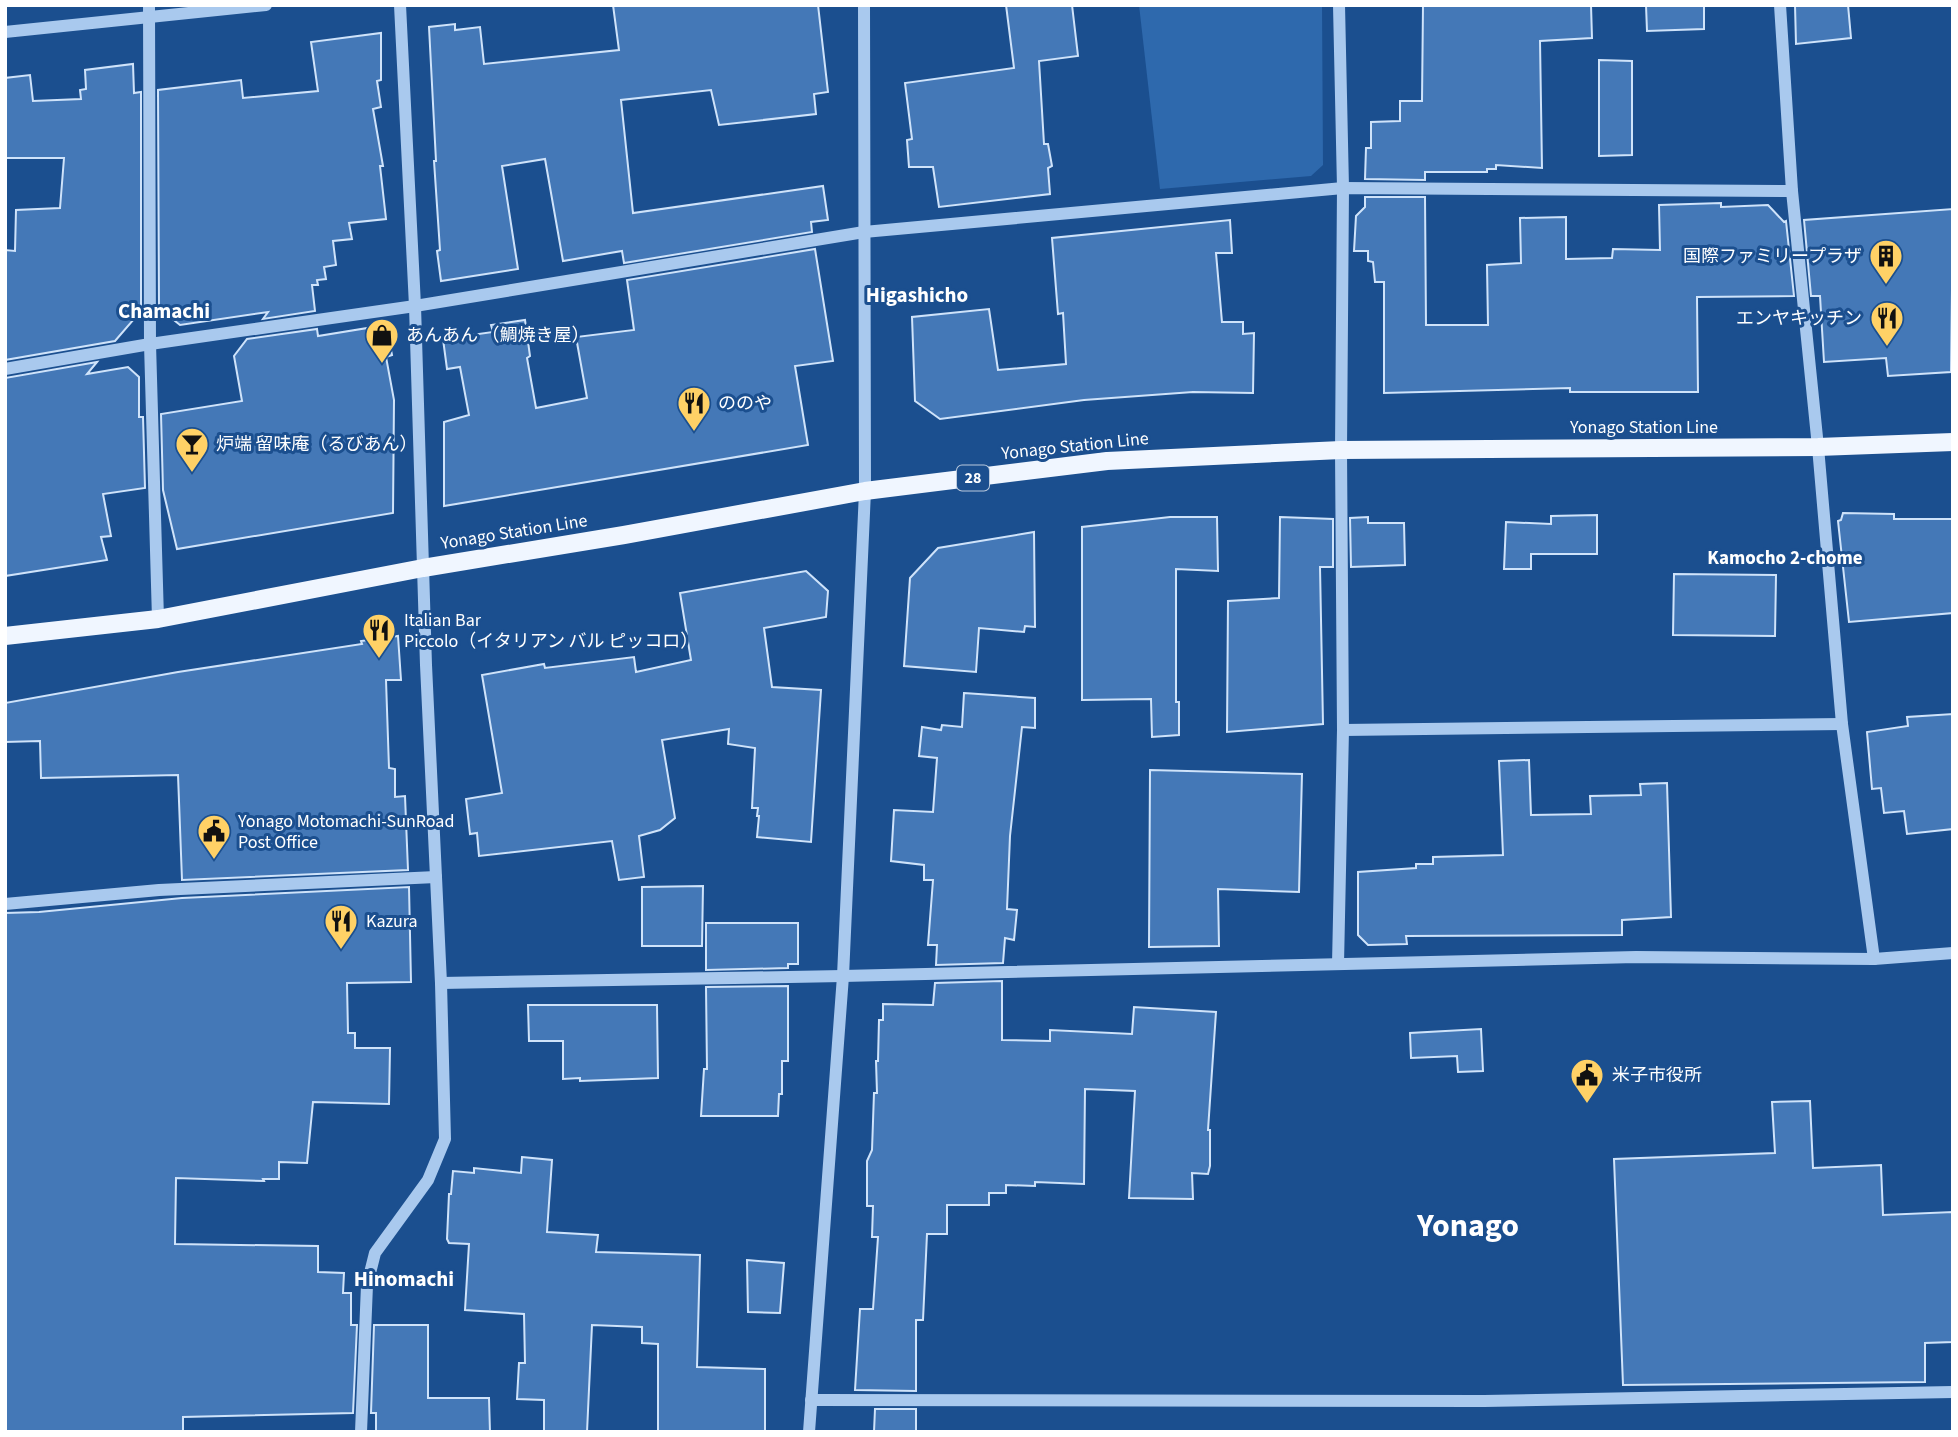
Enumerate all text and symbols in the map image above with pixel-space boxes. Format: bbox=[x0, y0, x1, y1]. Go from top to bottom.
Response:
building icon: 国際ファミリープラザ bbox=[1867, 237, 1905, 286]
place label: 国際ファミリープラザ bbox=[1683, 244, 1862, 269]
district label: Higashicho bbox=[866, 280, 968, 310]
district label: Chamachi bbox=[118, 296, 210, 326]
restaurant icon: エンヤキッチン bbox=[1868, 299, 1906, 348]
place label: エンヤキッチン bbox=[1736, 306, 1862, 331]
shop icon: あんあん （鯛焼き屋） bbox=[363, 316, 401, 365]
place label: あんあん （鯛焼き屋） bbox=[406, 323, 590, 348]
restaurant icon: ののや bbox=[675, 384, 713, 433]
place label: ののや bbox=[718, 391, 772, 416]
street label: Yonago Station Line bbox=[1569, 415, 1718, 440]
bar icon: 炉端 留味庵（るびあん） bbox=[173, 425, 211, 474]
street label: Yonago Station Line bbox=[999, 426, 1150, 466]
place label: 炉端 留味庵（るびあん） bbox=[216, 432, 418, 457]
road number: 28 bbox=[957, 466, 989, 491]
street label: Yonago Station Line bbox=[438, 508, 589, 556]
district label: Kamocho 2-chome bbox=[1707, 545, 1863, 572]
place label: Italian Bar Piccolo（イタリアン バル ピッコロ） bbox=[404, 608, 698, 654]
restaurant icon: Italian Bar Piccolo（イタリアン バル ピッコロ） bbox=[360, 611, 398, 660]
place label: Yonago Motomachi-SunRoad Post Office bbox=[237, 809, 454, 855]
public building icon: Yonago Motomachi-SunRoad Post Office bbox=[195, 812, 233, 861]
restaurant icon: Kazura bbox=[322, 902, 360, 951]
place label: Kazura bbox=[366, 909, 418, 934]
public building icon: 米子市役所 bbox=[1568, 1056, 1606, 1105]
place label: 米子市役所 bbox=[1612, 1063, 1702, 1088]
district label: Yonago bbox=[1416, 1203, 1519, 1249]
district label: Hinomachi bbox=[354, 1264, 454, 1294]

